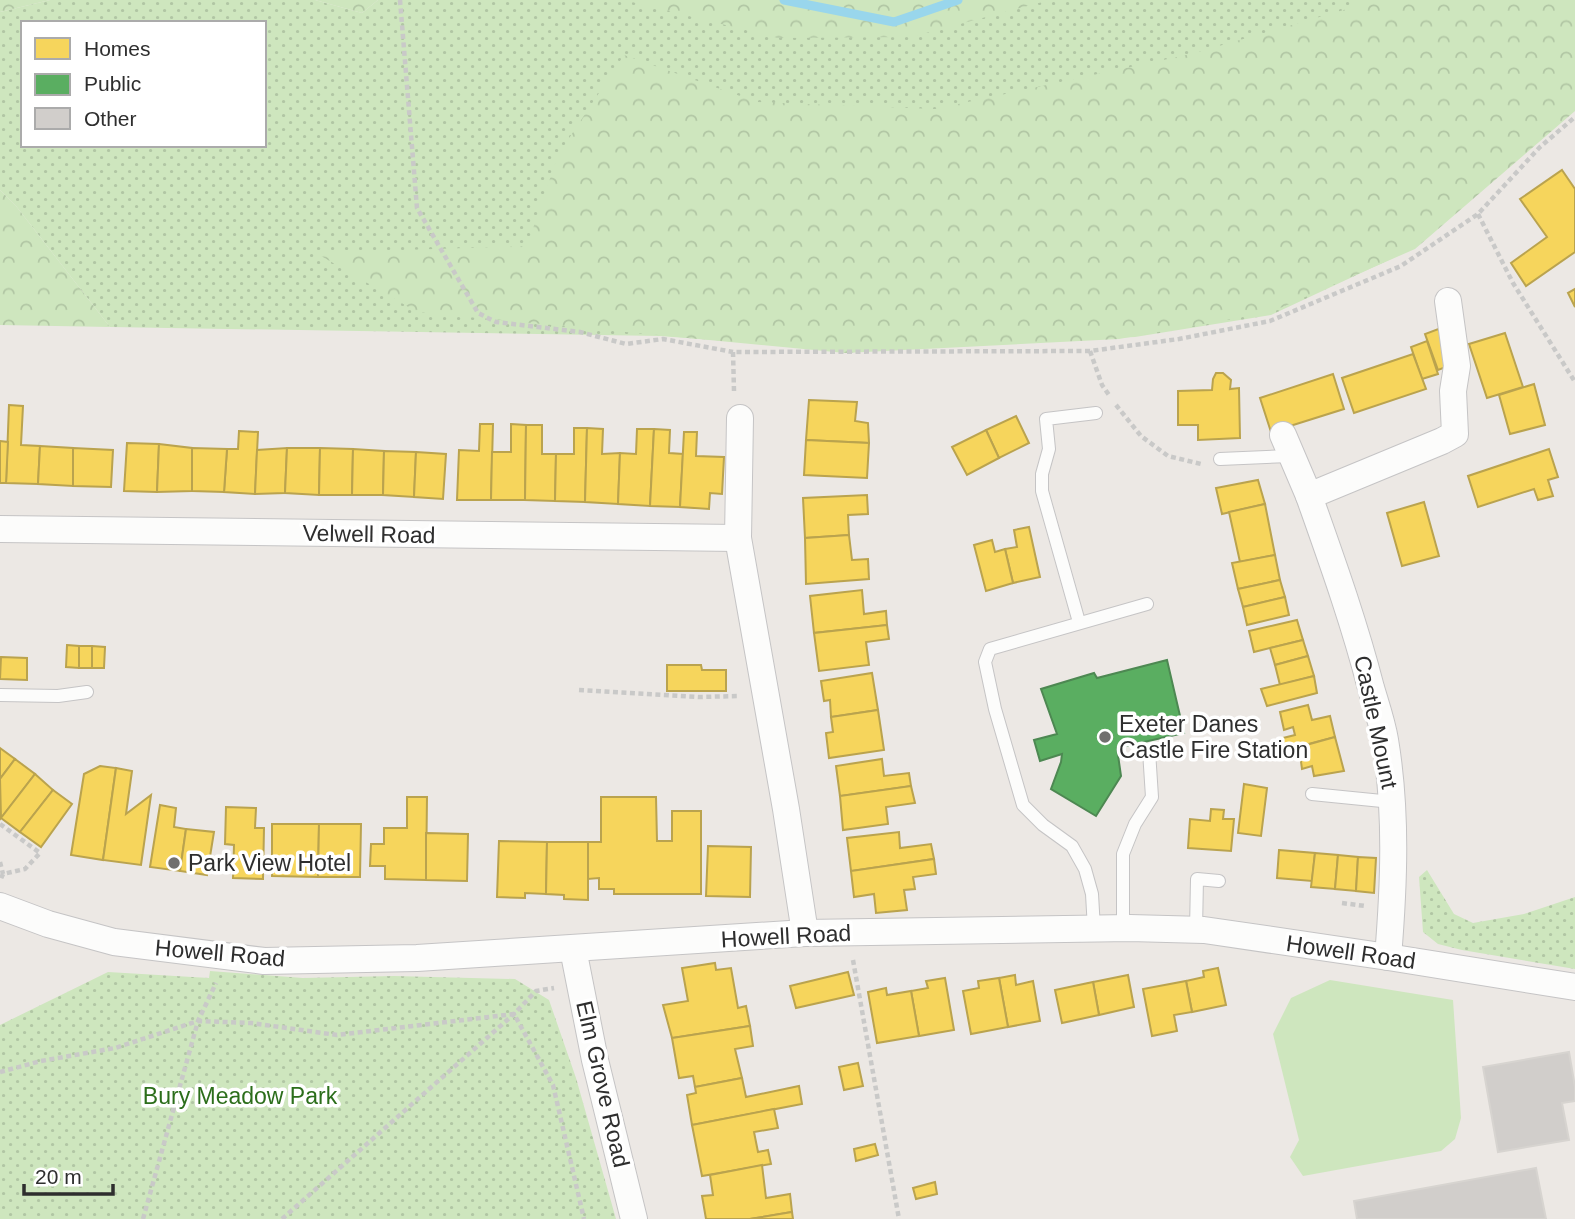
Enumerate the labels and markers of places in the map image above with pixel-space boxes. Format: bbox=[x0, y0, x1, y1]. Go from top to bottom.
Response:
place label: Exeter Danes Castle Fire Station bbox=[1119, 711, 1308, 763]
marker: Exeter Danes Castle Fire Station bbox=[1097, 729, 1113, 745]
place label: Park View Hotel bbox=[188, 850, 351, 876]
marker: Park View Hotel bbox=[166, 855, 182, 871]

